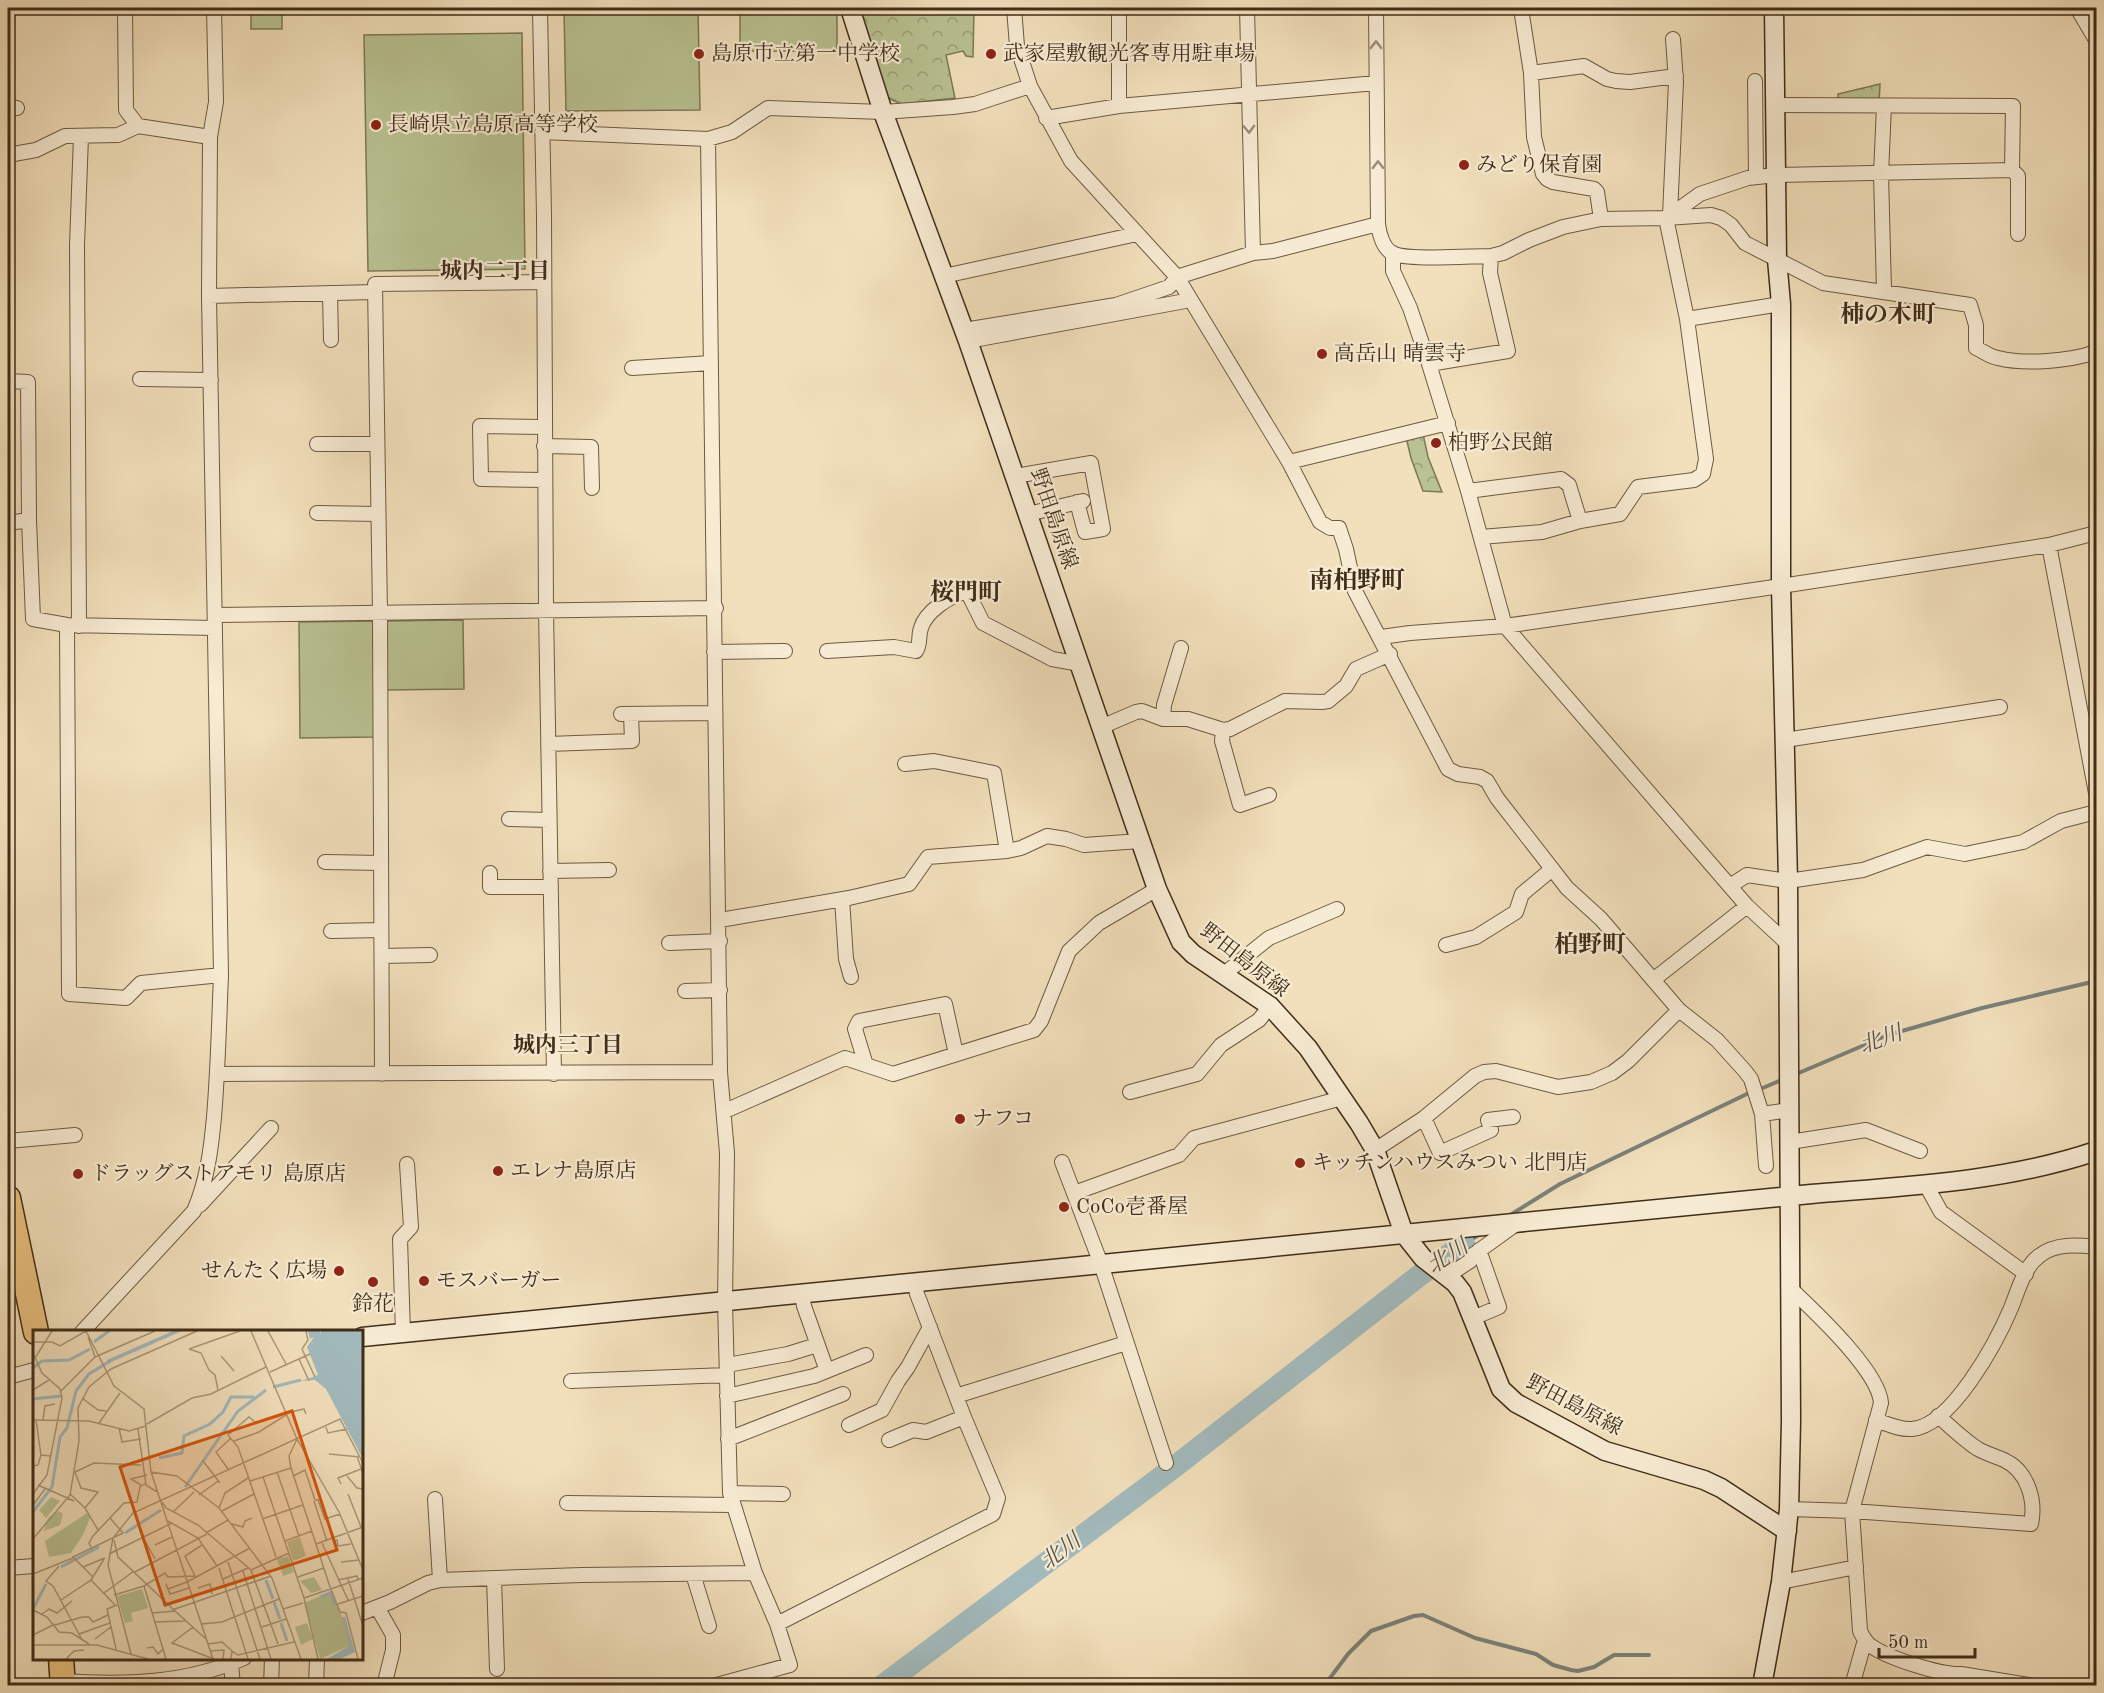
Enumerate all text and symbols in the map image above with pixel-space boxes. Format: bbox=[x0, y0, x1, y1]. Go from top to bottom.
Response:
one-way arrow bbox=[1370, 41, 1382, 50]
place label: 島原市立第一中学校 bbox=[711, 42, 900, 65]
place label: 武家屋敷観光客専用駐車場 bbox=[1003, 42, 1255, 65]
marker: 島原市立第一中学校 bbox=[692, 47, 706, 61]
marker: 武家屋敷観光客専用駐車場 bbox=[984, 47, 998, 61]
place label: 長崎県立島原高等学校 bbox=[388, 113, 598, 136]
marker: 長崎県立島原高等学校 bbox=[369, 118, 383, 132]
one-way arrow bbox=[1243, 124, 1256, 133]
place label: みどり保育園 bbox=[1476, 153, 1602, 176]
marker: みどり保育園 bbox=[1457, 158, 1471, 172]
one-way arrow bbox=[1372, 161, 1384, 170]
district label: 城内二丁目 bbox=[440, 259, 550, 283]
district label: 柿の木町 bbox=[1840, 301, 1936, 328]
place label: 高岳山 晴雲寺 bbox=[1334, 342, 1466, 365]
marker: 高岳山 晴雲寺 bbox=[1315, 347, 1329, 361]
place label: 柏野公民館 bbox=[1448, 431, 1553, 454]
marker: 柏野公民館 bbox=[1429, 436, 1443, 450]
street label: 野田島原線 bbox=[1026, 465, 1082, 572]
district label: 南柏野町 bbox=[1309, 567, 1405, 594]
district label: 桜門町 bbox=[930, 579, 1002, 606]
street label: 野田島原線 bbox=[1196, 919, 1293, 1002]
district label: 柏野町 bbox=[1554, 931, 1626, 958]
water label: 北川 bbox=[1856, 1021, 1907, 1058]
district label: 城内三丁目 bbox=[513, 1033, 623, 1057]
place label: ナフコ bbox=[972, 1109, 1034, 1130]
marker: ナフコ bbox=[953, 1112, 967, 1126]
place label: キッチンハウスみつい 北門店 bbox=[1312, 1151, 1587, 1174]
marker: キッチンハウスみつい 北門店 bbox=[1293, 1156, 1307, 1170]
place label: エレナ島原店 bbox=[510, 1159, 636, 1182]
place label: ドラッグストアモリ 島原店 bbox=[90, 1162, 346, 1185]
marker: エレナ島原店 bbox=[491, 1164, 505, 1178]
marker: ドラッグストアモリ 島原店 bbox=[71, 1167, 85, 1181]
place label: CoCo壱番屋 bbox=[1076, 1195, 1188, 1218]
marker: CoCo壱番屋 bbox=[1057, 1200, 1071, 1214]
water label: 北川 bbox=[1423, 1234, 1474, 1278]
place label: せんたく広場 bbox=[201, 1259, 327, 1282]
marker: せんたく広場 bbox=[332, 1264, 346, 1278]
place label: モスバーガー bbox=[436, 1270, 562, 1292]
marker: モスバーガー bbox=[417, 1274, 431, 1288]
marker: 鈴花 bbox=[366, 1275, 380, 1289]
place label: 鈴花 bbox=[352, 1292, 394, 1315]
inset map bbox=[33, 1330, 363, 1660]
street label: 野田島原線 bbox=[1523, 1370, 1626, 1440]
water label: 北川 bbox=[1036, 1528, 1087, 1574]
scale bar bbox=[1879, 1621, 1975, 1659]
text: 50 m bbox=[1888, 1634, 1928, 1652]

